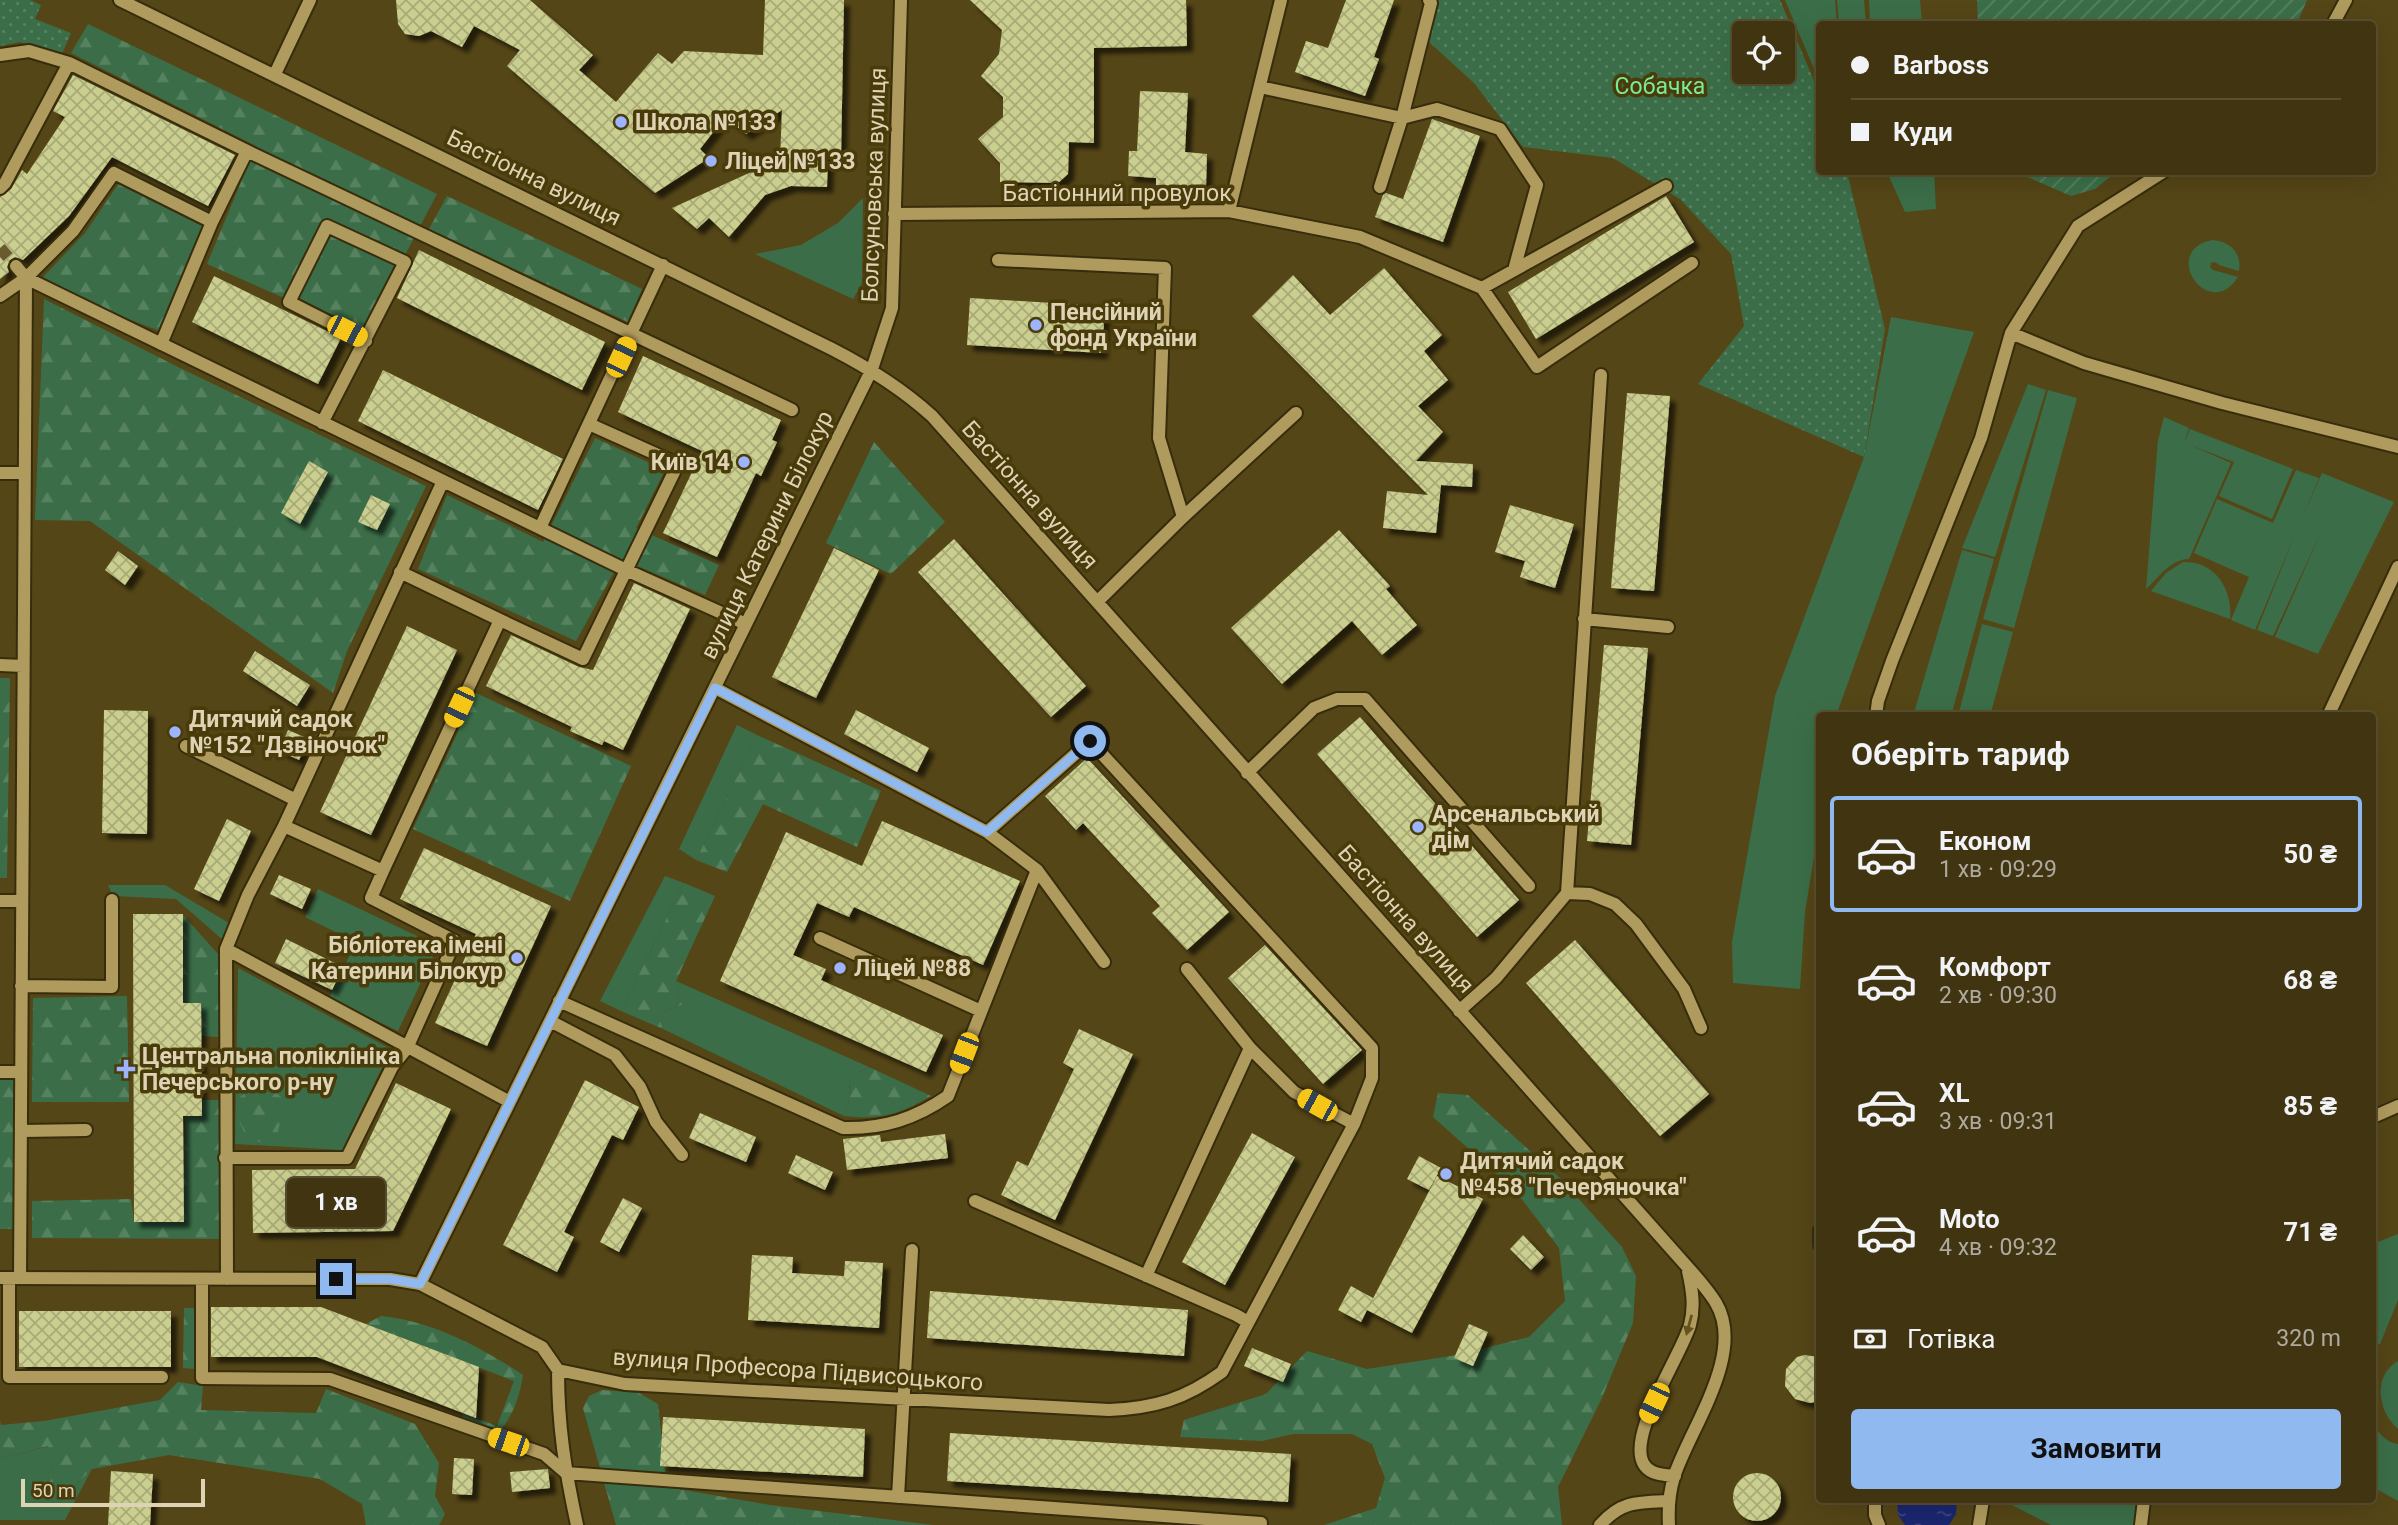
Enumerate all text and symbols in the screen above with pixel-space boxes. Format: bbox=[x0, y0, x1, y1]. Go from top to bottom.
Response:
map controls bbox=[1732, 21, 1795, 84]
button: locate bbox=[1732, 21, 1795, 84]
text: Barboss bbox=[1893, 50, 1989, 80]
street label: Болсуновська вулиця bbox=[856, 67, 892, 303]
park label: Собачка bbox=[1615, 73, 1705, 100]
place label: Школа №133 bbox=[635, 109, 776, 136]
marker: Школа №133 bbox=[613, 114, 629, 130]
text: Куди bbox=[1893, 117, 1953, 147]
street label: Бастіонна вулиця bbox=[443, 124, 625, 232]
place label: Ліцей №133 bbox=[725, 148, 855, 175]
marker: Ліцей №133 bbox=[703, 153, 719, 169]
street label: Бастіонний провулок bbox=[1002, 180, 1232, 207]
place label: Пенсійний фонд України bbox=[1050, 299, 1197, 352]
car bbox=[324, 312, 371, 350]
marker: Пенсійний фонд України bbox=[1028, 317, 1044, 333]
car bbox=[603, 334, 640, 380]
street label: вулиця Катерини Білокур bbox=[695, 407, 839, 663]
street label: Бастіонна вулиця bbox=[956, 415, 1104, 575]
place label: Київ 14 bbox=[651, 449, 730, 476]
marker: Київ 14 bbox=[736, 454, 752, 470]
car bbox=[441, 684, 478, 730]
place label: Дитячий садок №152 "Дзвіночок" bbox=[189, 706, 385, 759]
marker: Дитячий садок №152 "Дзвіночок" bbox=[167, 724, 183, 740]
route start bbox=[1074, 725, 1106, 757]
text: Оберіть тариф bbox=[1851, 735, 2070, 773]
place label: Арсенальський дім bbox=[1432, 801, 1599, 854]
marker: Арсенальський дім bbox=[1410, 819, 1426, 835]
icon: car bbox=[1855, 823, 1918, 886]
text: Економ bbox=[1939, 826, 2031, 856]
street label: Бастіонна вулиця bbox=[1332, 839, 1480, 999]
text: 50 ₴ bbox=[2283, 839, 2337, 869]
text: 1 хв · 09:29 bbox=[1939, 856, 2057, 883]
place label: Бібліотека імені Катерини Білокур bbox=[311, 932, 503, 985]
icon: car bbox=[1855, 949, 1918, 1012]
marker: Бібліотека імені Катерини Білокур bbox=[509, 950, 525, 966]
text: Комфорт bbox=[1939, 952, 2051, 982]
place label: Ліцей №88 bbox=[854, 955, 971, 982]
marker: Ліцей №88 bbox=[832, 960, 848, 976]
text: 68 ₴ bbox=[2283, 965, 2337, 995]
text: 2 хв · 09:30 bbox=[1939, 982, 2057, 1009]
car bbox=[947, 1030, 982, 1076]
place label: Центральна поліклініка Печерського р-ну bbox=[142, 1043, 400, 1096]
marker: Центральна поліклініка Печерського р-ну bbox=[116, 1059, 136, 1079]
icon: car bbox=[1855, 1075, 1918, 1138]
text: XL bbox=[1939, 1078, 1970, 1108]
car bbox=[1294, 1086, 1341, 1124]
text: 85 ₴ bbox=[2283, 1091, 2337, 1121]
text: 3 хв · 09:31 bbox=[1939, 1108, 2057, 1135]
place label: Дитячий садок №458 "Печеряночка" bbox=[1460, 1148, 1687, 1201]
marker: Дитячий садок №458 "Печеряночка" bbox=[1438, 1166, 1454, 1182]
callout: 1 хв bbox=[287, 1178, 385, 1226]
text: 1 хв bbox=[314, 1189, 358, 1216]
icon: car bbox=[1855, 1201, 1918, 1264]
text: Moto bbox=[1939, 1204, 2000, 1234]
text: 71 ₴ bbox=[2283, 1217, 2337, 1247]
text: 4 хв · 09:32 bbox=[1939, 1234, 2057, 1261]
route end bbox=[320, 1263, 352, 1295]
one-way arrow bbox=[1683, 1314, 1693, 1335]
icon: cash bbox=[1851, 1320, 1889, 1358]
text: Готівка bbox=[1907, 1324, 1996, 1354]
text: 320 m bbox=[2276, 1325, 2341, 1352]
street label: вулиця Професора Підвисоцького bbox=[612, 1344, 984, 1396]
car bbox=[1636, 1380, 1673, 1426]
button: Замовити bbox=[1851, 1409, 2341, 1489]
car bbox=[485, 1425, 532, 1459]
scale bar bbox=[21, 1476, 205, 1508]
text: 50 m bbox=[32, 1479, 75, 1502]

